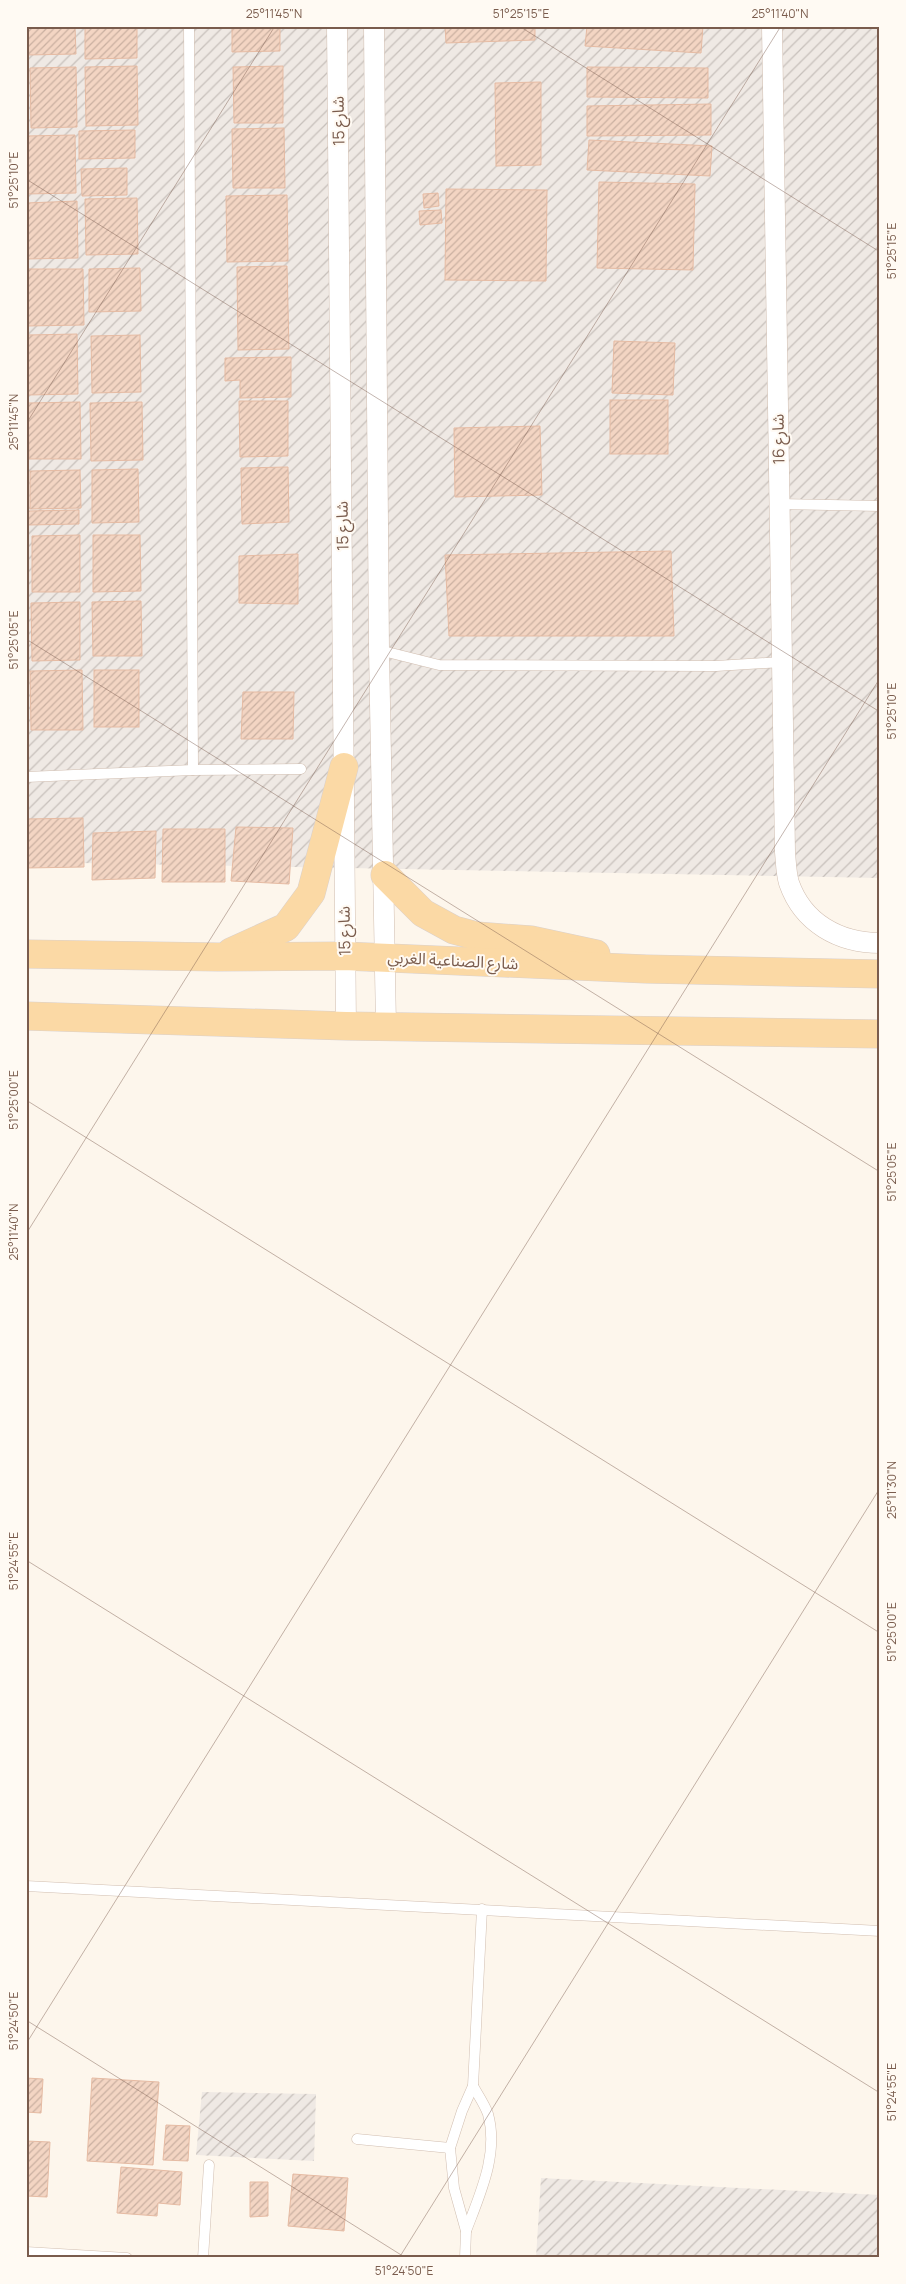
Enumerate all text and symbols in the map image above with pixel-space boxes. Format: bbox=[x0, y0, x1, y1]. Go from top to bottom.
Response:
text: 25°11'45"N bbox=[246, 5, 302, 22]
text: 51°25'15"E bbox=[493, 5, 549, 22]
text: 25°11'40"N bbox=[752, 5, 808, 22]
street label: شارع 15 bbox=[327, 96, 351, 146]
text: 51°25'10"E bbox=[5, 151, 22, 208]
text: 51°25'15"E bbox=[883, 223, 900, 279]
text: 25°11'45"N bbox=[5, 394, 22, 450]
street label: شارع 16 bbox=[767, 413, 791, 464]
street label: شارع 15 bbox=[331, 501, 355, 551]
text: 51°25'05"E bbox=[5, 610, 22, 670]
text: 51°25'10"E bbox=[883, 682, 900, 739]
street label: شارع 15 bbox=[333, 906, 357, 956]
street label: شارع الصناعية الغربي bbox=[387, 946, 519, 976]
text: 51°25'00"E bbox=[5, 1070, 22, 1130]
text: 51°25'05"E bbox=[883, 1142, 900, 1202]
text: 25°11'40"N bbox=[5, 1204, 22, 1260]
text: 25°11'30"N bbox=[883, 1461, 900, 1519]
text: 51°24'55"E bbox=[5, 1532, 22, 1590]
text: 51°25'00"E bbox=[883, 1602, 900, 1662]
text: 51°24'50"E bbox=[5, 1992, 22, 2050]
text: 51°24'55"E bbox=[883, 2063, 900, 2121]
text: 51°24'50"E bbox=[375, 2262, 433, 2279]

